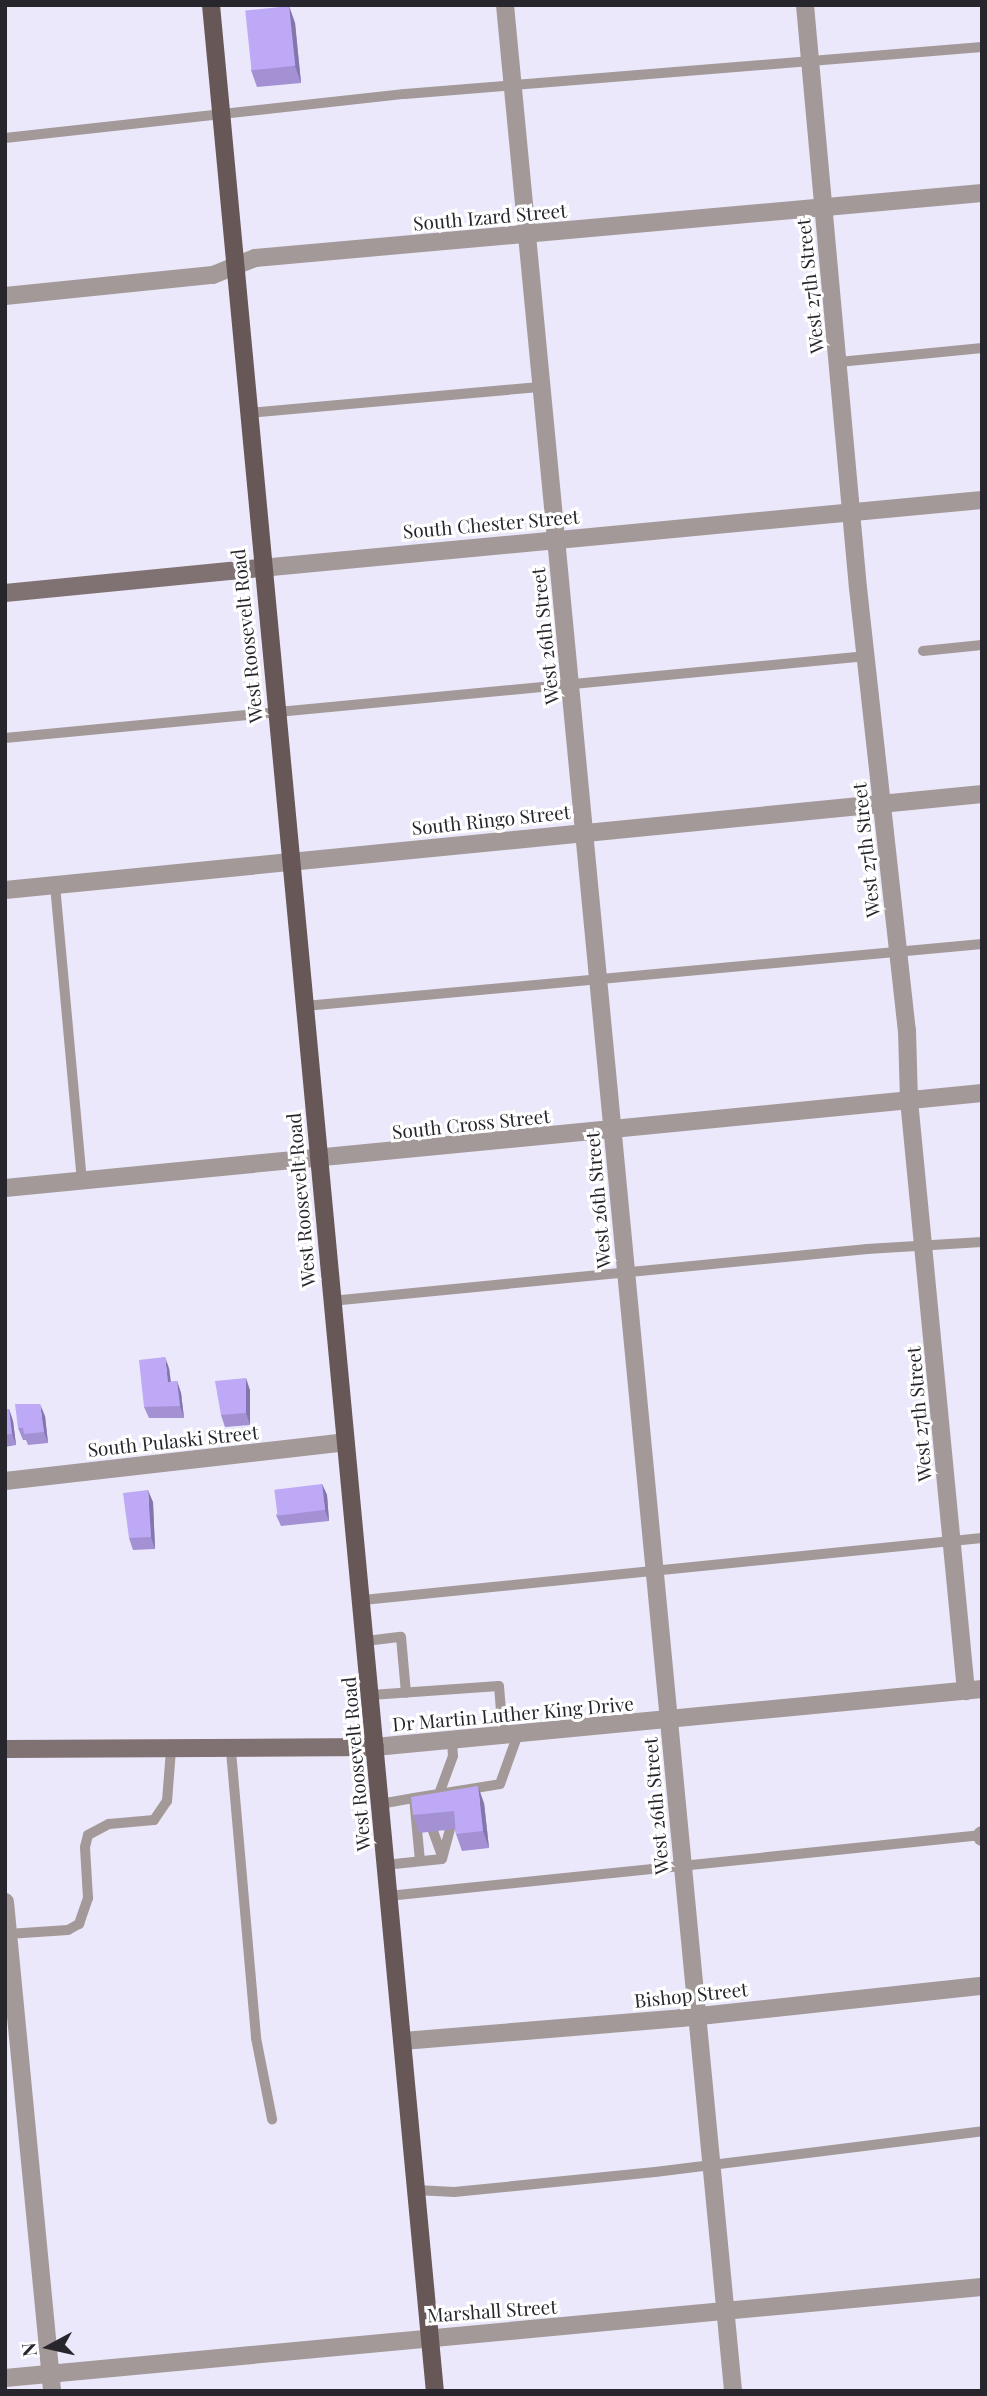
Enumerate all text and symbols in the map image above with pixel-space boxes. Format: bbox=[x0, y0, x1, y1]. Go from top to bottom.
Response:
street label: South Izard Street bbox=[412, 199, 568, 235]
street label: West 27th Street bbox=[792, 217, 828, 355]
street label: South Chester Street bbox=[402, 505, 580, 543]
street label: West Roosevelt Road bbox=[226, 548, 268, 724]
street label: West 26th Street bbox=[526, 566, 564, 706]
street label: West 27th Street bbox=[848, 781, 884, 919]
street label: South Ringo Street bbox=[411, 800, 571, 840]
street label: South Cross Street bbox=[391, 1104, 551, 1144]
street label: West Roosevelt Road bbox=[282, 1112, 320, 1288]
street label: West 26th Street bbox=[581, 1130, 615, 1270]
street label: West 27th Street bbox=[902, 1345, 936, 1483]
street label: South Pulaski Street bbox=[86, 1421, 260, 1461]
street label: West Roosevelt Road bbox=[337, 1676, 375, 1852]
street label: Dr Martin Luther King Drive bbox=[391, 1692, 635, 1736]
street label: West 26th Street bbox=[639, 1736, 673, 1876]
street label: Bishop Street bbox=[633, 1978, 749, 2012]
street label: Marshall Street bbox=[426, 2295, 558, 2327]
north arrow bbox=[14, 2312, 84, 2382]
text: N bbox=[14, 2341, 42, 2359]

